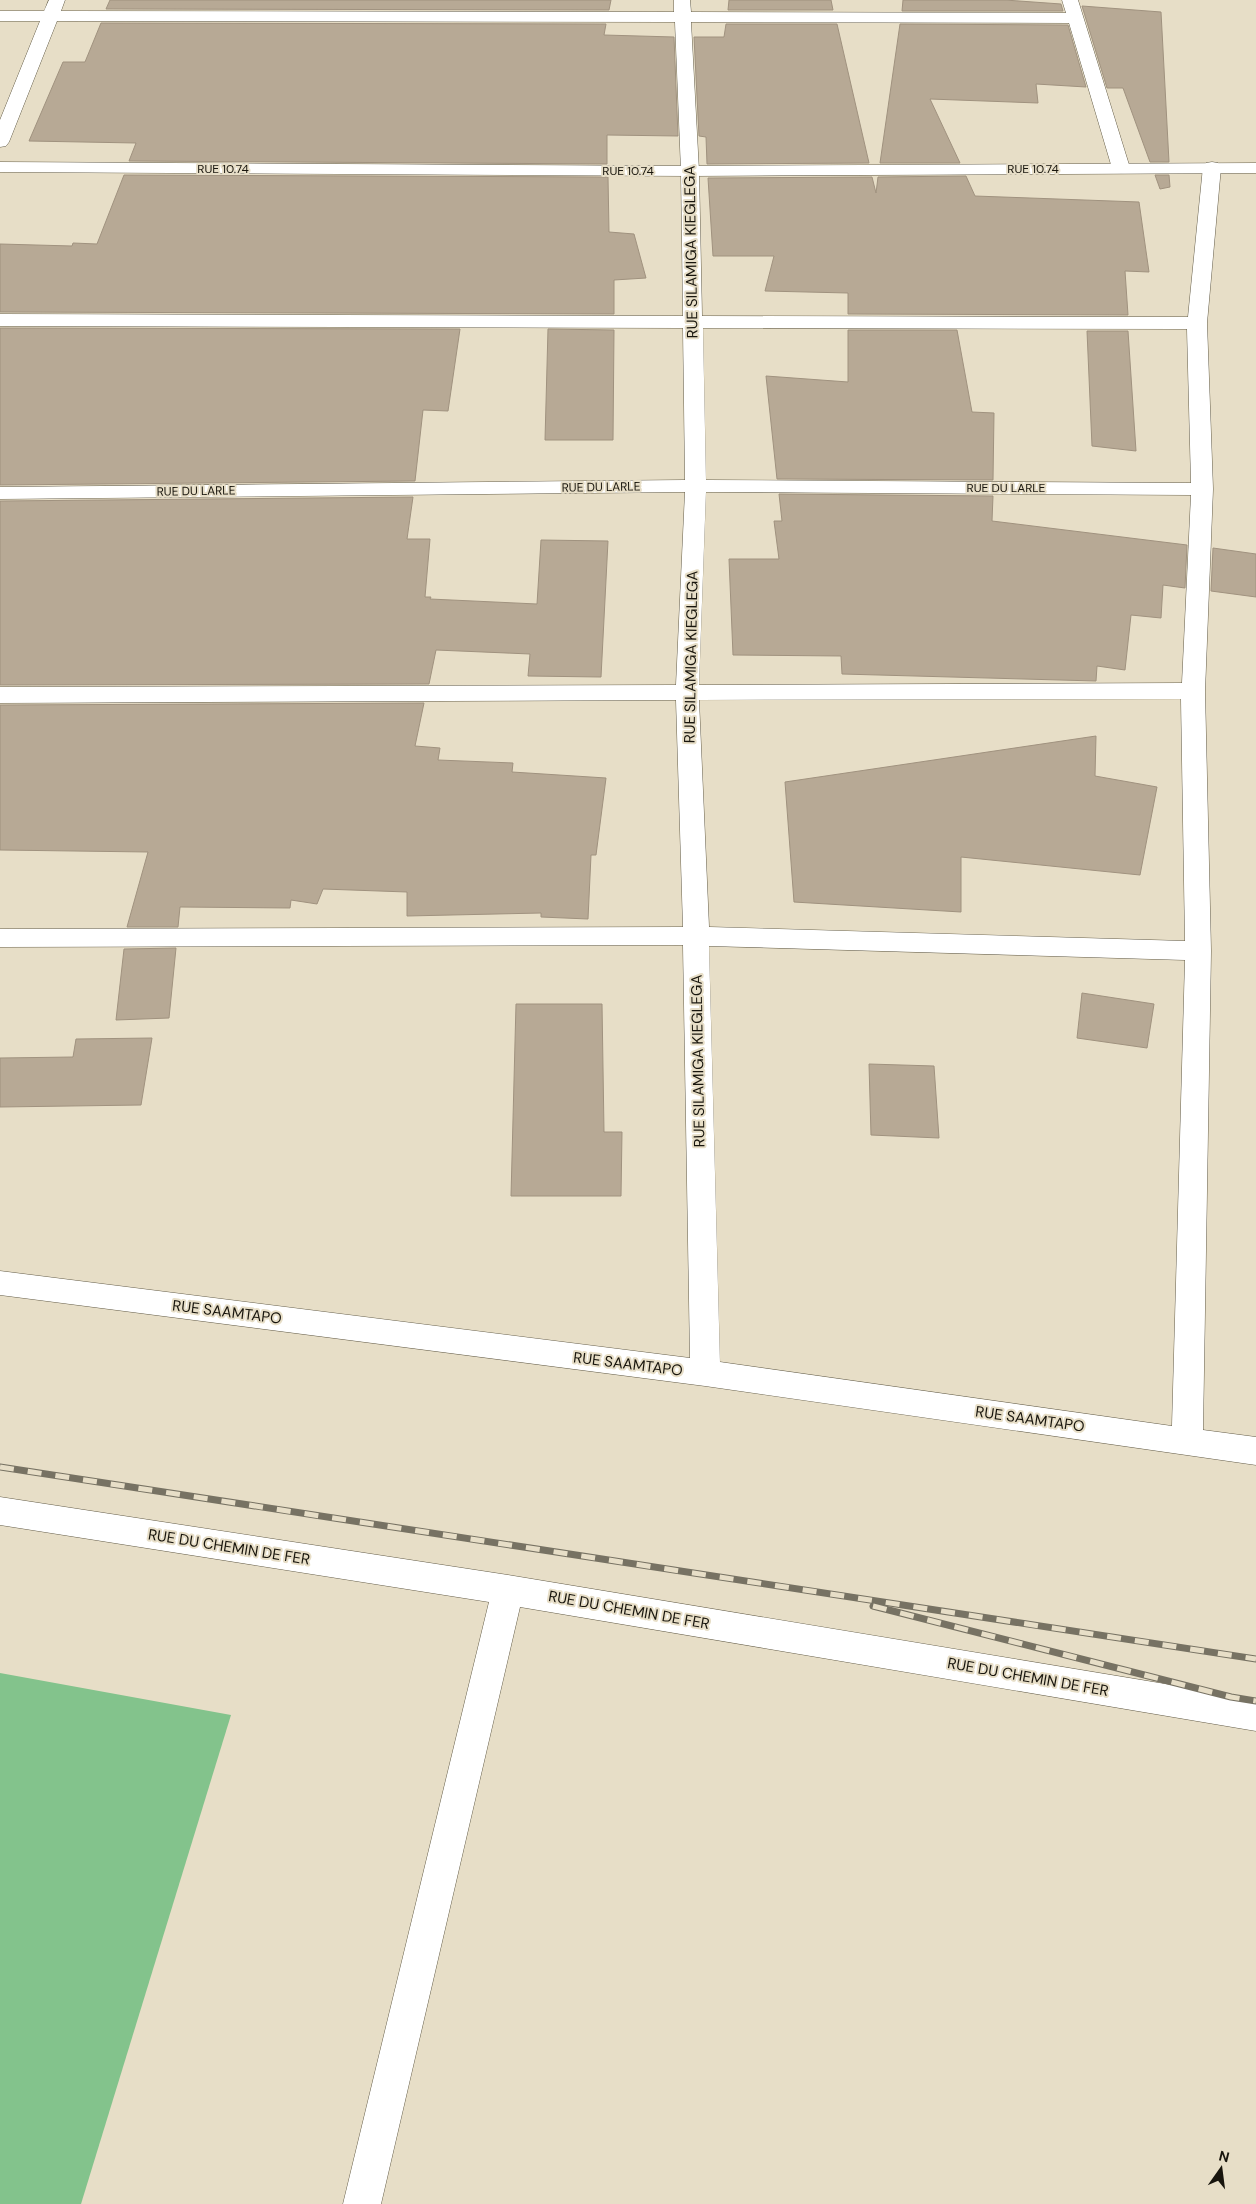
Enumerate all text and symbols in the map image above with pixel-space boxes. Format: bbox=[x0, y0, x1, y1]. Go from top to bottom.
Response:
street label: RUE 10.74 bbox=[197, 161, 249, 177]
street label: RUE 10.74 bbox=[1007, 161, 1059, 177]
street label: RUE 10.74 bbox=[602, 163, 654, 179]
street label: RUE SILAMIGA KIEGLEGA bbox=[679, 166, 703, 338]
street label: RUE DU LARLE bbox=[561, 478, 641, 496]
street label: RUE DU LARLE bbox=[967, 480, 1046, 496]
street label: RUE DU LARLE bbox=[156, 482, 236, 500]
street label: RUE SILAMIGA KIEGLEGA bbox=[679, 571, 703, 743]
street label: RUE SILAMIGA KIEGLEGA bbox=[686, 975, 710, 1147]
street label: RUE SAAMTAPO bbox=[171, 1295, 283, 1329]
street label: RUE SAAMTAPO bbox=[572, 1347, 684, 1381]
street label: RUE SAAMTAPO bbox=[974, 1401, 1086, 1437]
street label: RUE DU CHEMIN DE FER bbox=[147, 1524, 311, 1570]
street label: RUE DU CHEMIN DE FER bbox=[547, 1586, 711, 1634]
street label: RUE DU CHEMIN DE FER bbox=[946, 1653, 1110, 1701]
north arrow bbox=[1196, 2144, 1246, 2194]
text: N bbox=[1217, 2146, 1231, 2166]

